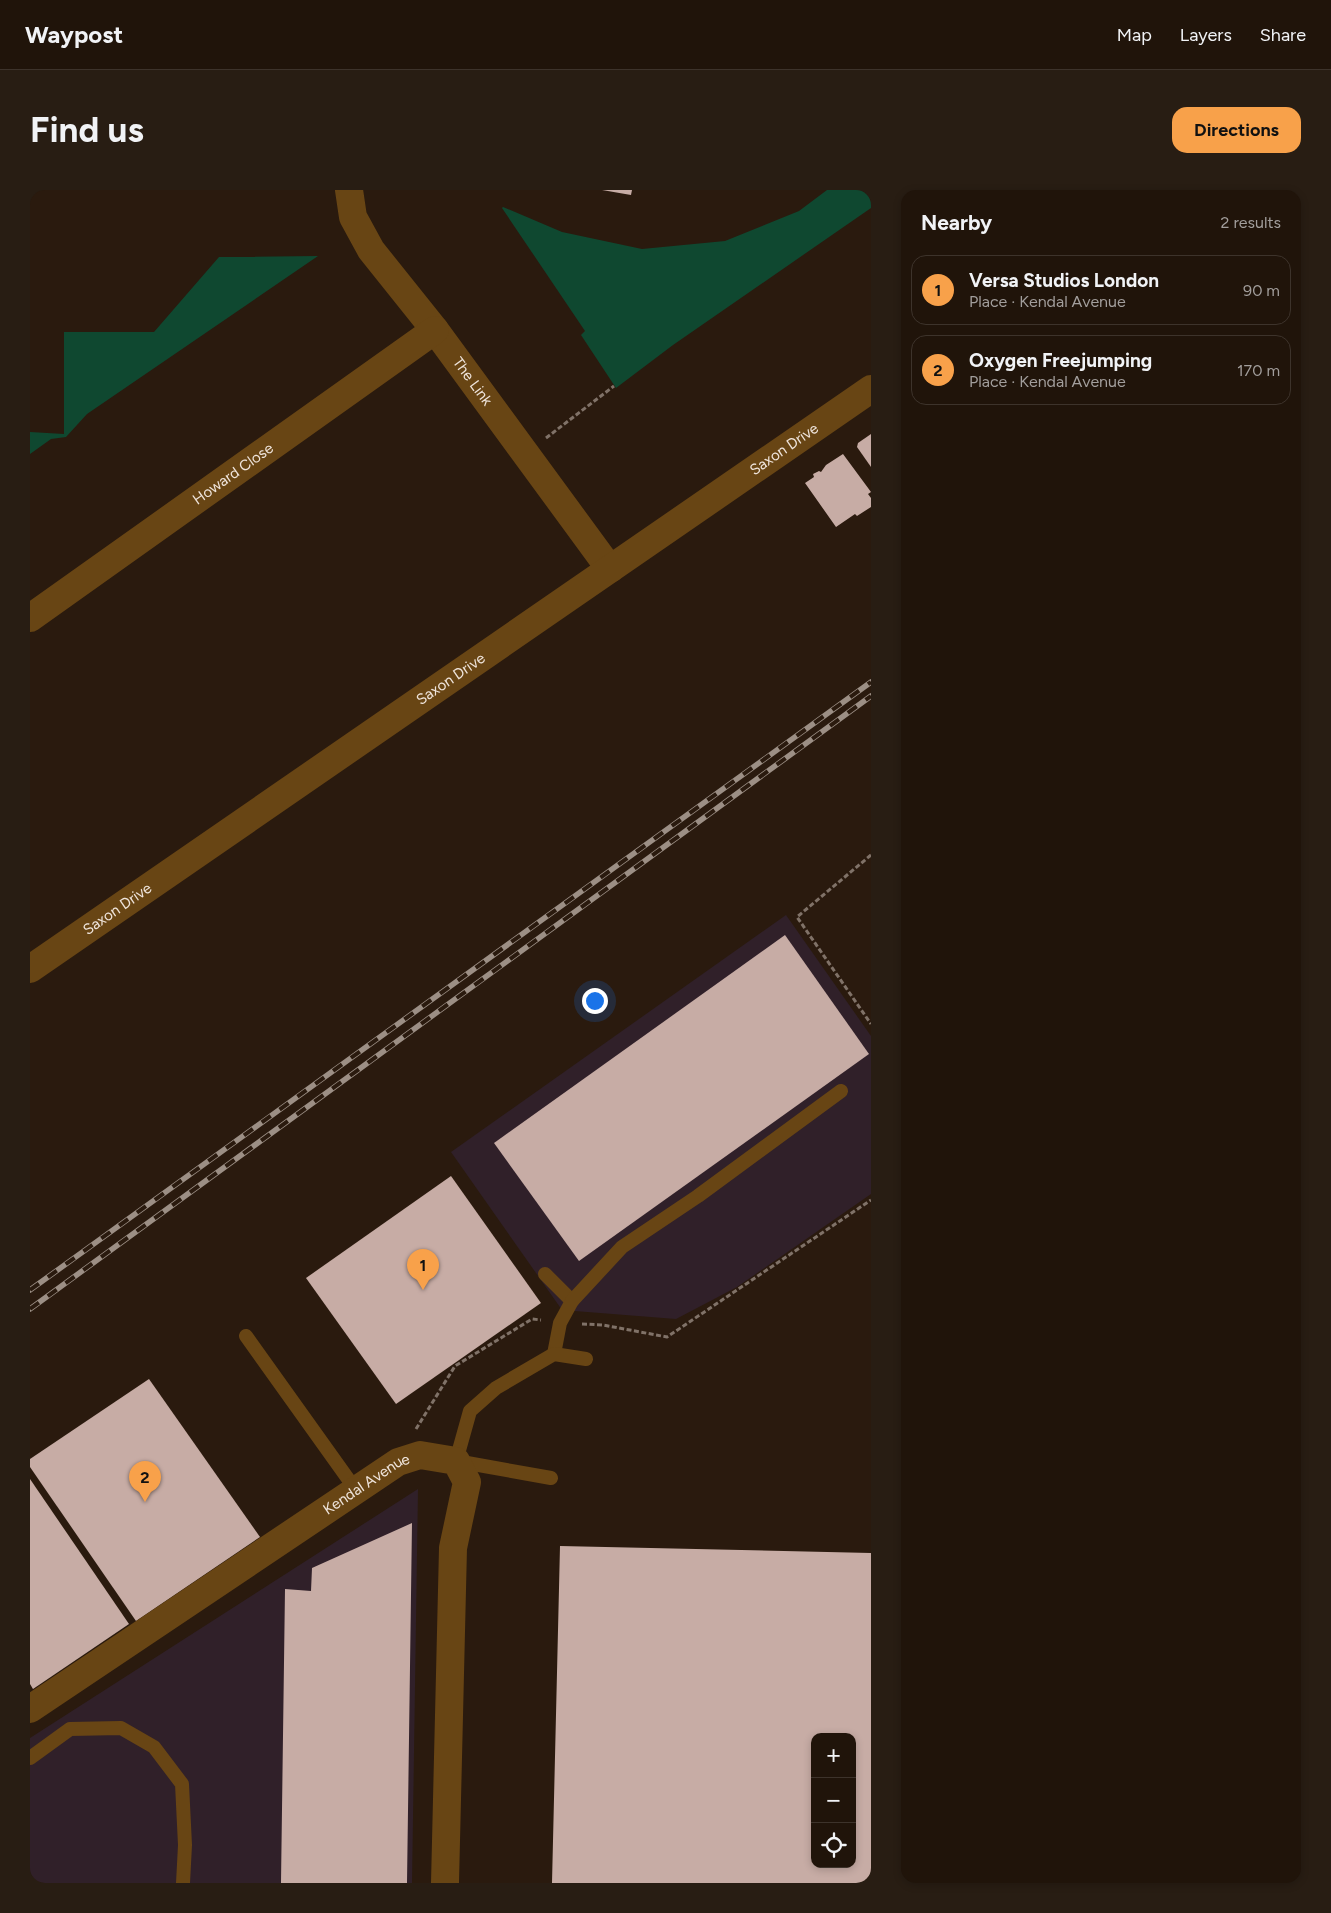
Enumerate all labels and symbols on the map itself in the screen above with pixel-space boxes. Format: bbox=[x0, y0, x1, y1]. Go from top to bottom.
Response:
street label: The Link bbox=[449, 354, 497, 410]
street label: Saxon Drive bbox=[746, 419, 822, 479]
street label: Howard Close bbox=[189, 439, 277, 508]
street label: Saxon Drive bbox=[413, 649, 488, 709]
street label: Saxon Drive bbox=[79, 879, 155, 939]
your location bbox=[582, 988, 608, 1014]
pin: 1 bbox=[407, 1249, 439, 1290]
street label: Kendal Avenue bbox=[320, 1450, 412, 1519]
pin: 2 bbox=[129, 1461, 161, 1502]

